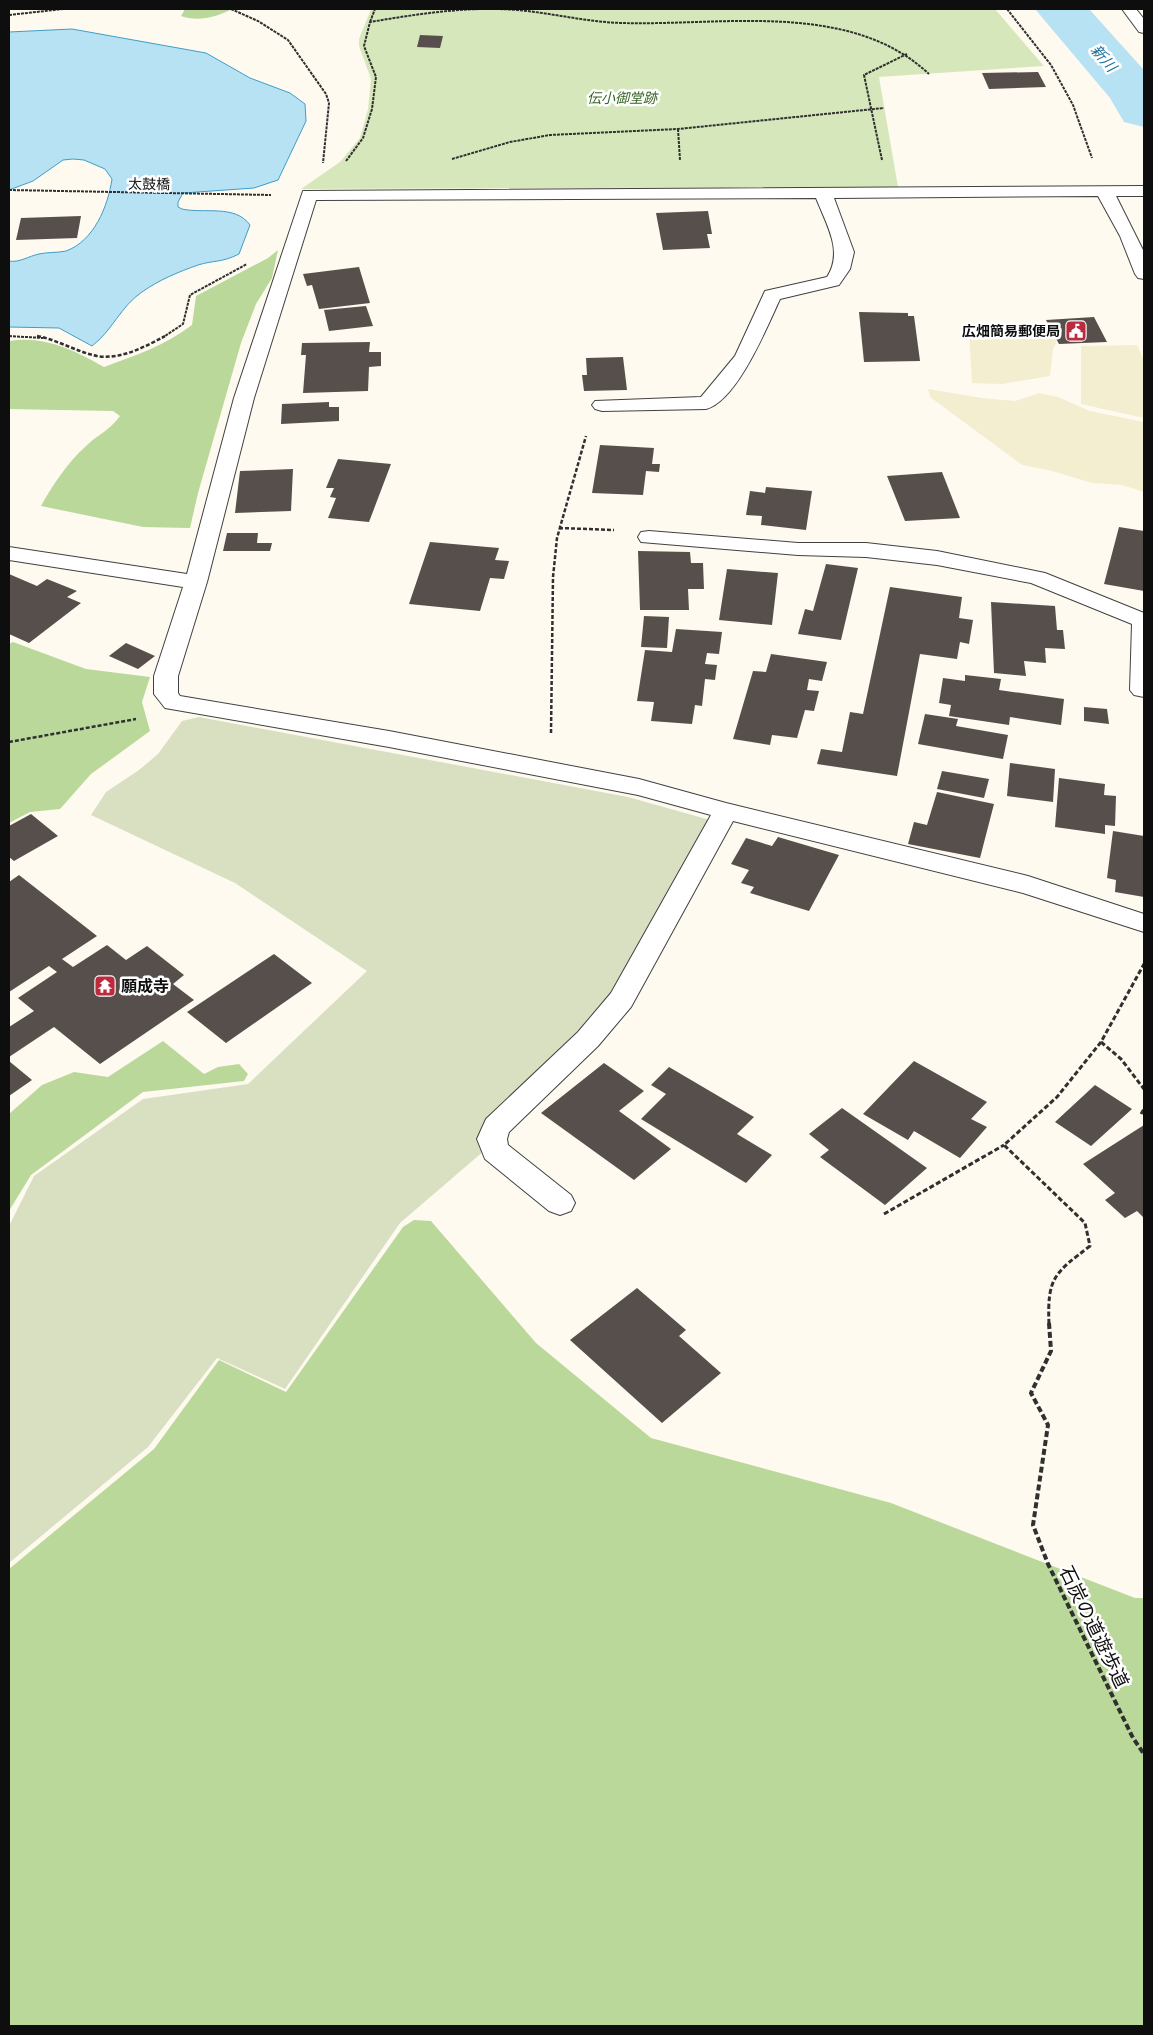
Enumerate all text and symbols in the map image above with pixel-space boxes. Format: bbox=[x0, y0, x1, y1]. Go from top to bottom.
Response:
water label: 新川 bbox=[1087, 40, 1122, 77]
park label: 伝小御堂跡 bbox=[587, 89, 659, 107]
street label: 太鼓橋 bbox=[128, 175, 170, 193]
public building icon: 広畑簡易郵便局 bbox=[1064, 319, 1088, 343]
place label: 広畑簡易郵便局 bbox=[962, 322, 1060, 340]
temple icon: 願成寺 bbox=[93, 974, 117, 998]
place label: 願成寺 bbox=[121, 976, 169, 996]
street label: 石炭の道遊歩道 bbox=[1055, 1562, 1133, 1692]

